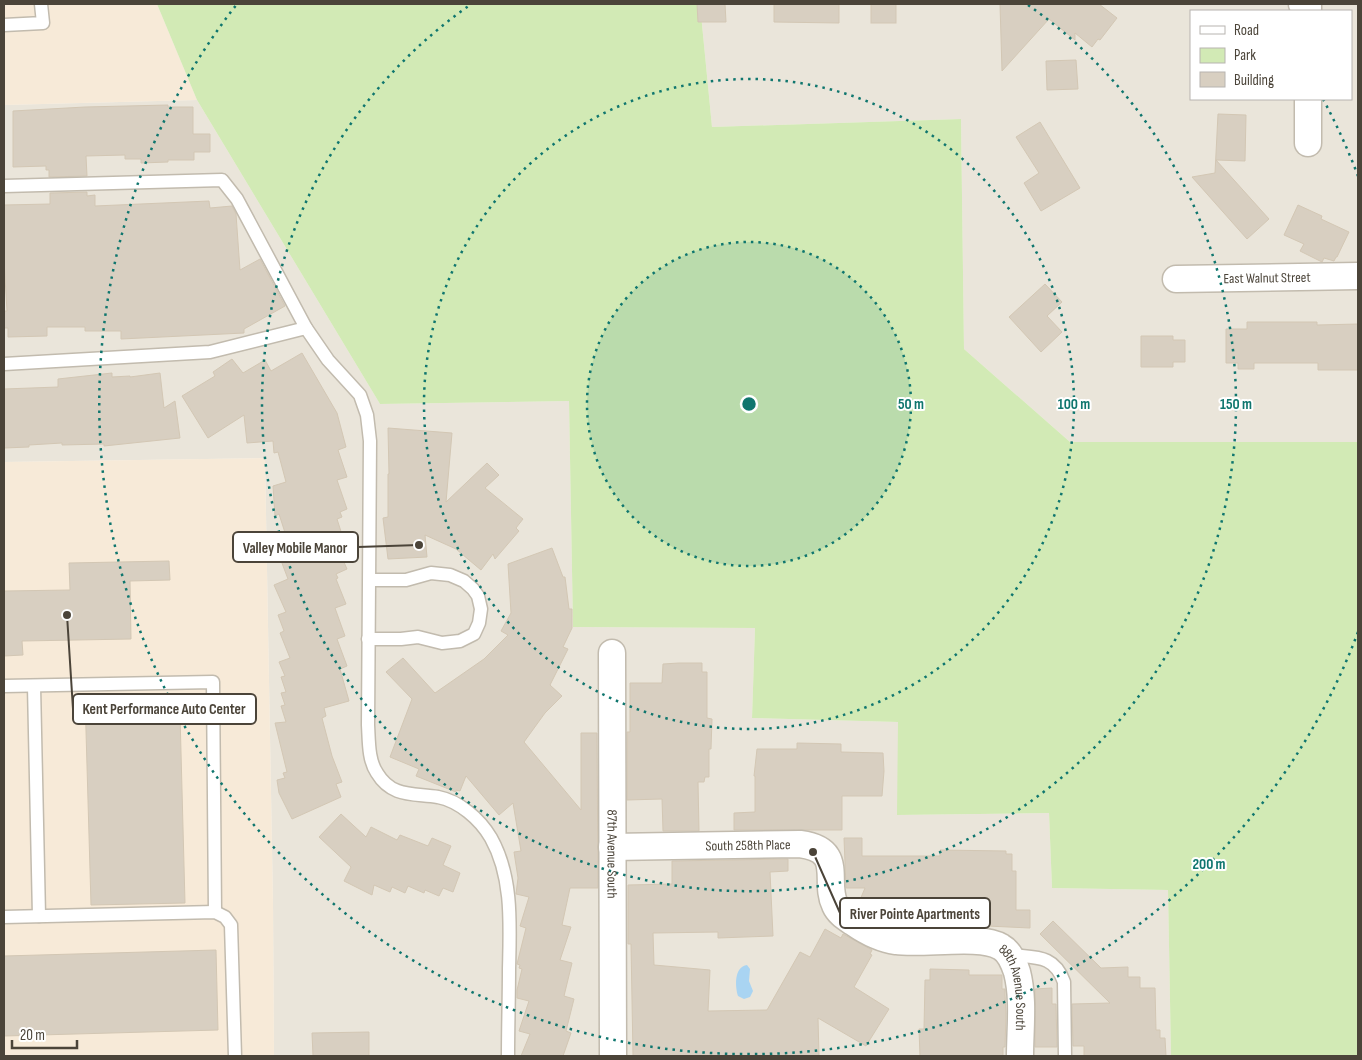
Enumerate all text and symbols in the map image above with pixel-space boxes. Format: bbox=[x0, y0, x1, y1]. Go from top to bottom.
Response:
legend bbox=[1190, 10, 1352, 100]
text: Road bbox=[1234, 21, 1259, 40]
text: Park bbox=[1234, 46, 1256, 65]
text: Building bbox=[1234, 71, 1274, 90]
street label: East Walnut Street bbox=[1223, 268, 1311, 287]
centre of rings bbox=[740, 395, 758, 413]
text: 50 m bbox=[898, 395, 924, 414]
text: 100 m bbox=[1058, 395, 1090, 414]
text: 150 m bbox=[1220, 395, 1252, 414]
callout: Valley Mobile Manor bbox=[233, 532, 358, 562]
text: Valley Mobile Manor bbox=[243, 539, 348, 558]
callout: Kent Performance Auto Center bbox=[73, 694, 256, 724]
text: Kent Performance Auto Center bbox=[82, 700, 246, 719]
street label: 87th Avenue South bbox=[604, 810, 621, 898]
street label: South 258th Place bbox=[705, 836, 791, 854]
text: 200 m bbox=[1192, 855, 1226, 874]
callout: River Pointe Apartments bbox=[840, 898, 990, 928]
text: River Pointe Apartments bbox=[850, 905, 980, 924]
street label: 88th Avenue South bbox=[996, 940, 1030, 1031]
scale bar bbox=[12, 1018, 78, 1050]
text: 20 m bbox=[20, 1026, 45, 1045]

